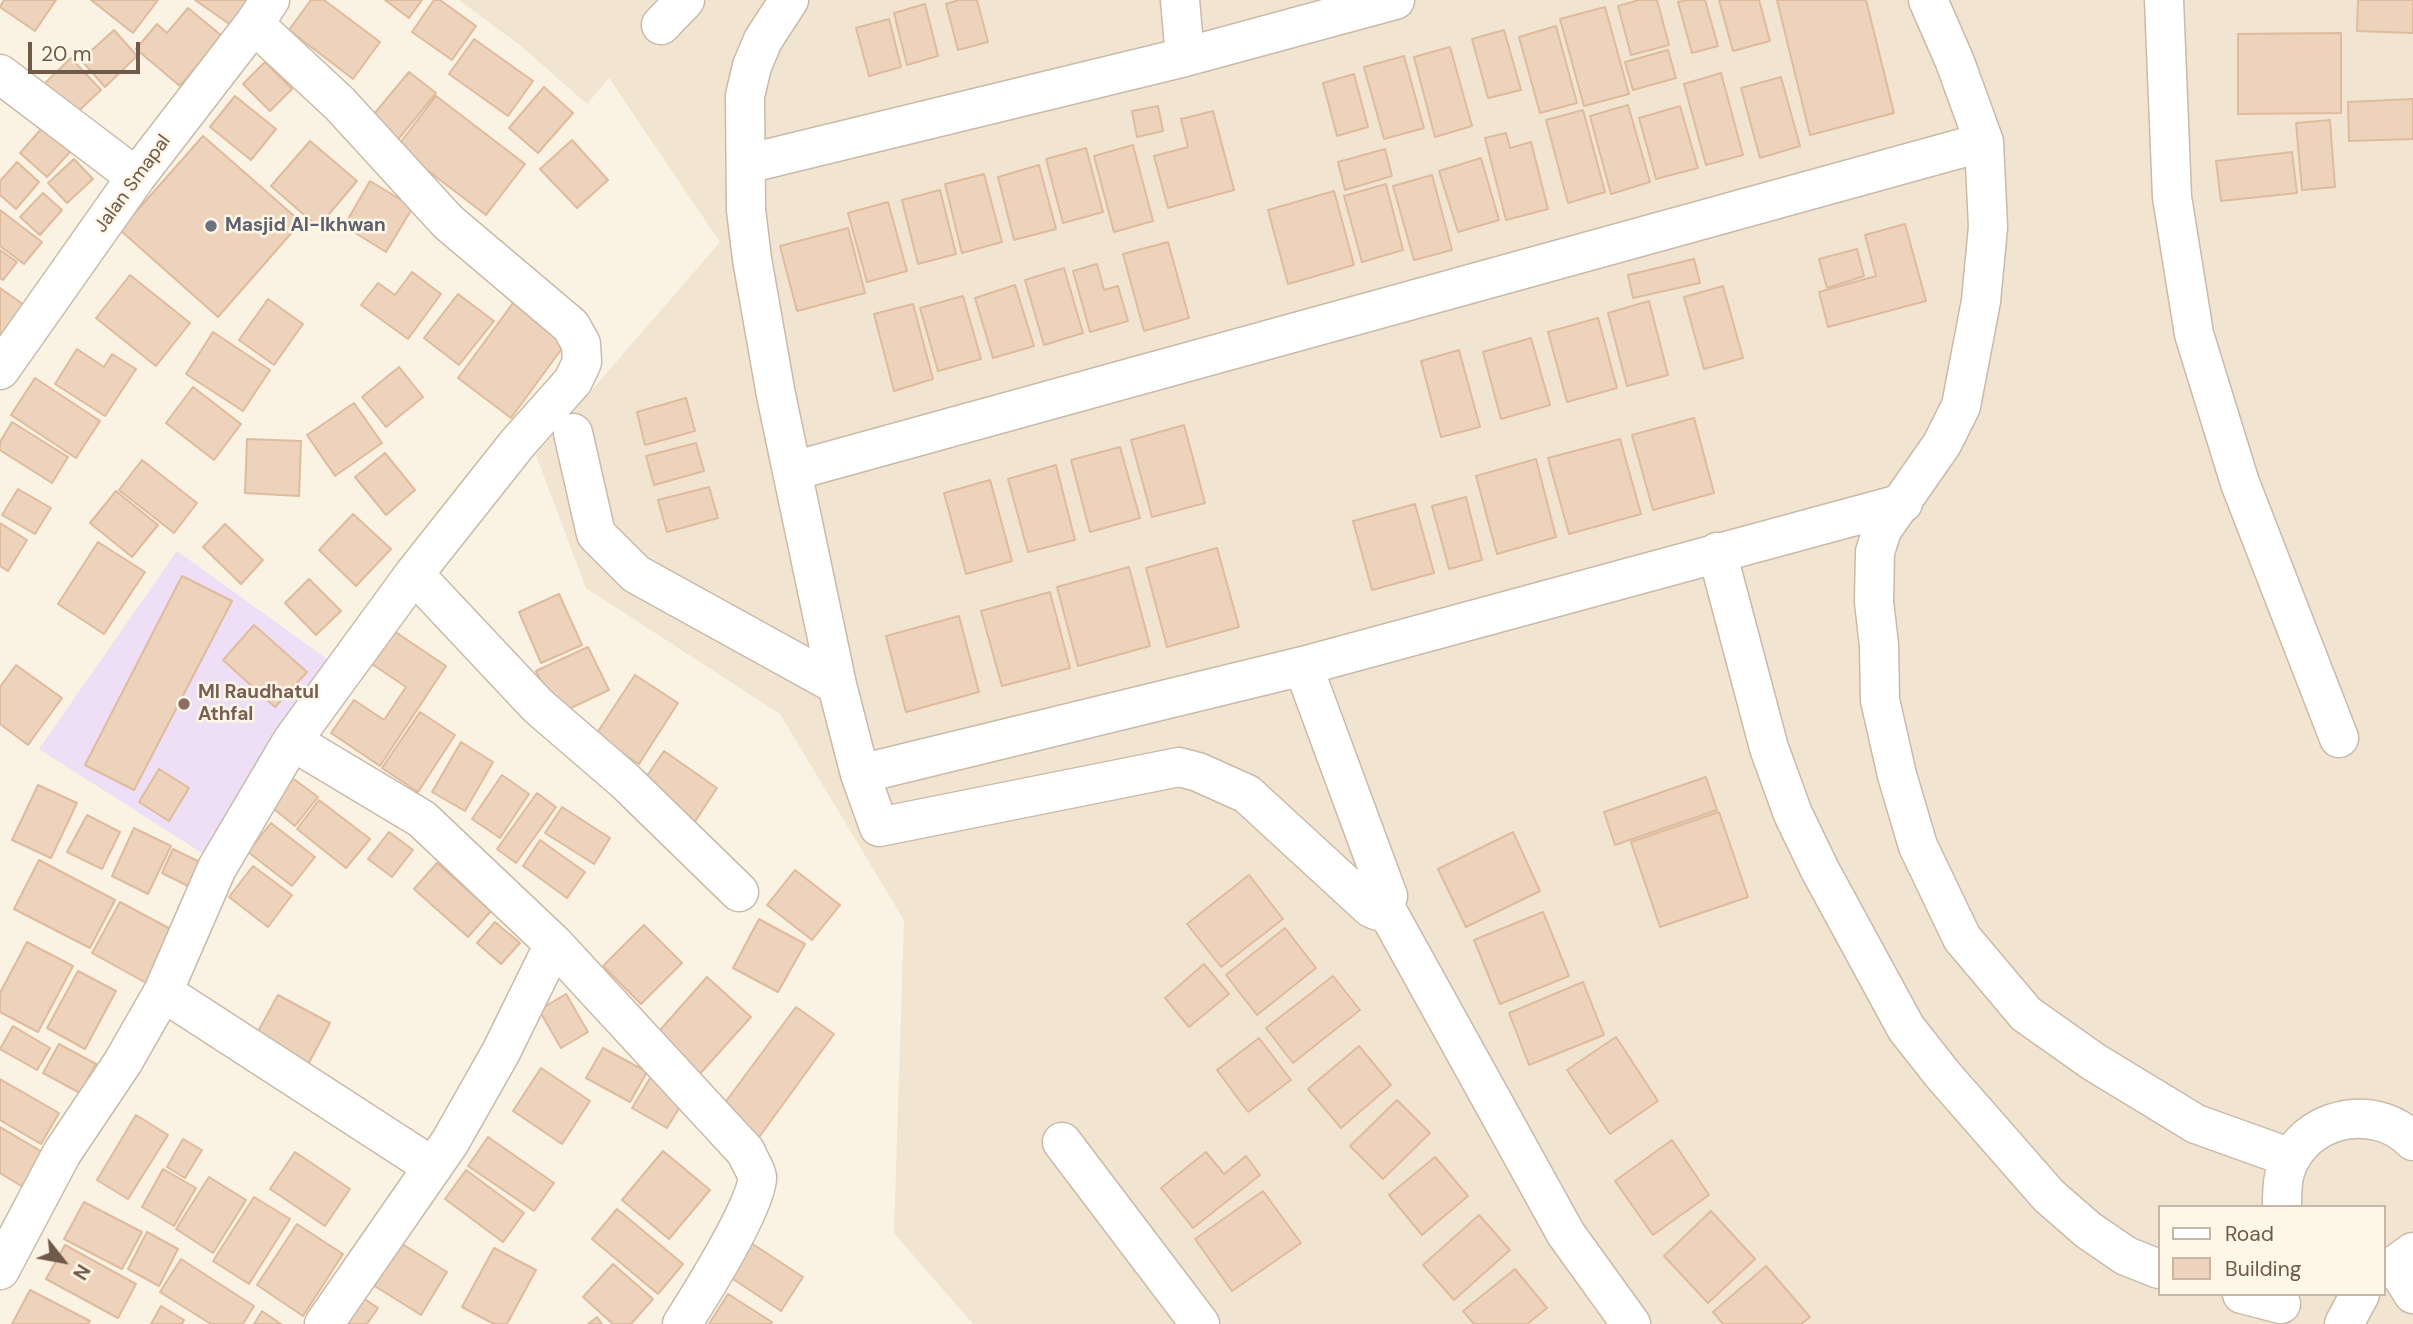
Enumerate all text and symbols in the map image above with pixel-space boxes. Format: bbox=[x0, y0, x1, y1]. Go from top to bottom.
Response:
scale bar bbox=[32, 28, 144, 72]
text: 20 m bbox=[41, 40, 92, 68]
street label: Jalan Smapal bbox=[90, 131, 176, 237]
place label: Masjid Al-Ikhwan bbox=[225, 215, 386, 237]
marker: Masjid Al-Ikhwan bbox=[203, 218, 219, 234]
place label: MI Raudhatul Athfal bbox=[198, 682, 319, 726]
marker: MI Raudhatul Athfal bbox=[176, 696, 192, 712]
legend bbox=[2158, 1205, 2385, 1296]
text: Road bbox=[2225, 1220, 2274, 1248]
north arrow bbox=[28, 1226, 98, 1296]
text: Building bbox=[2225, 1255, 2301, 1283]
text: N bbox=[67, 1260, 96, 1284]

